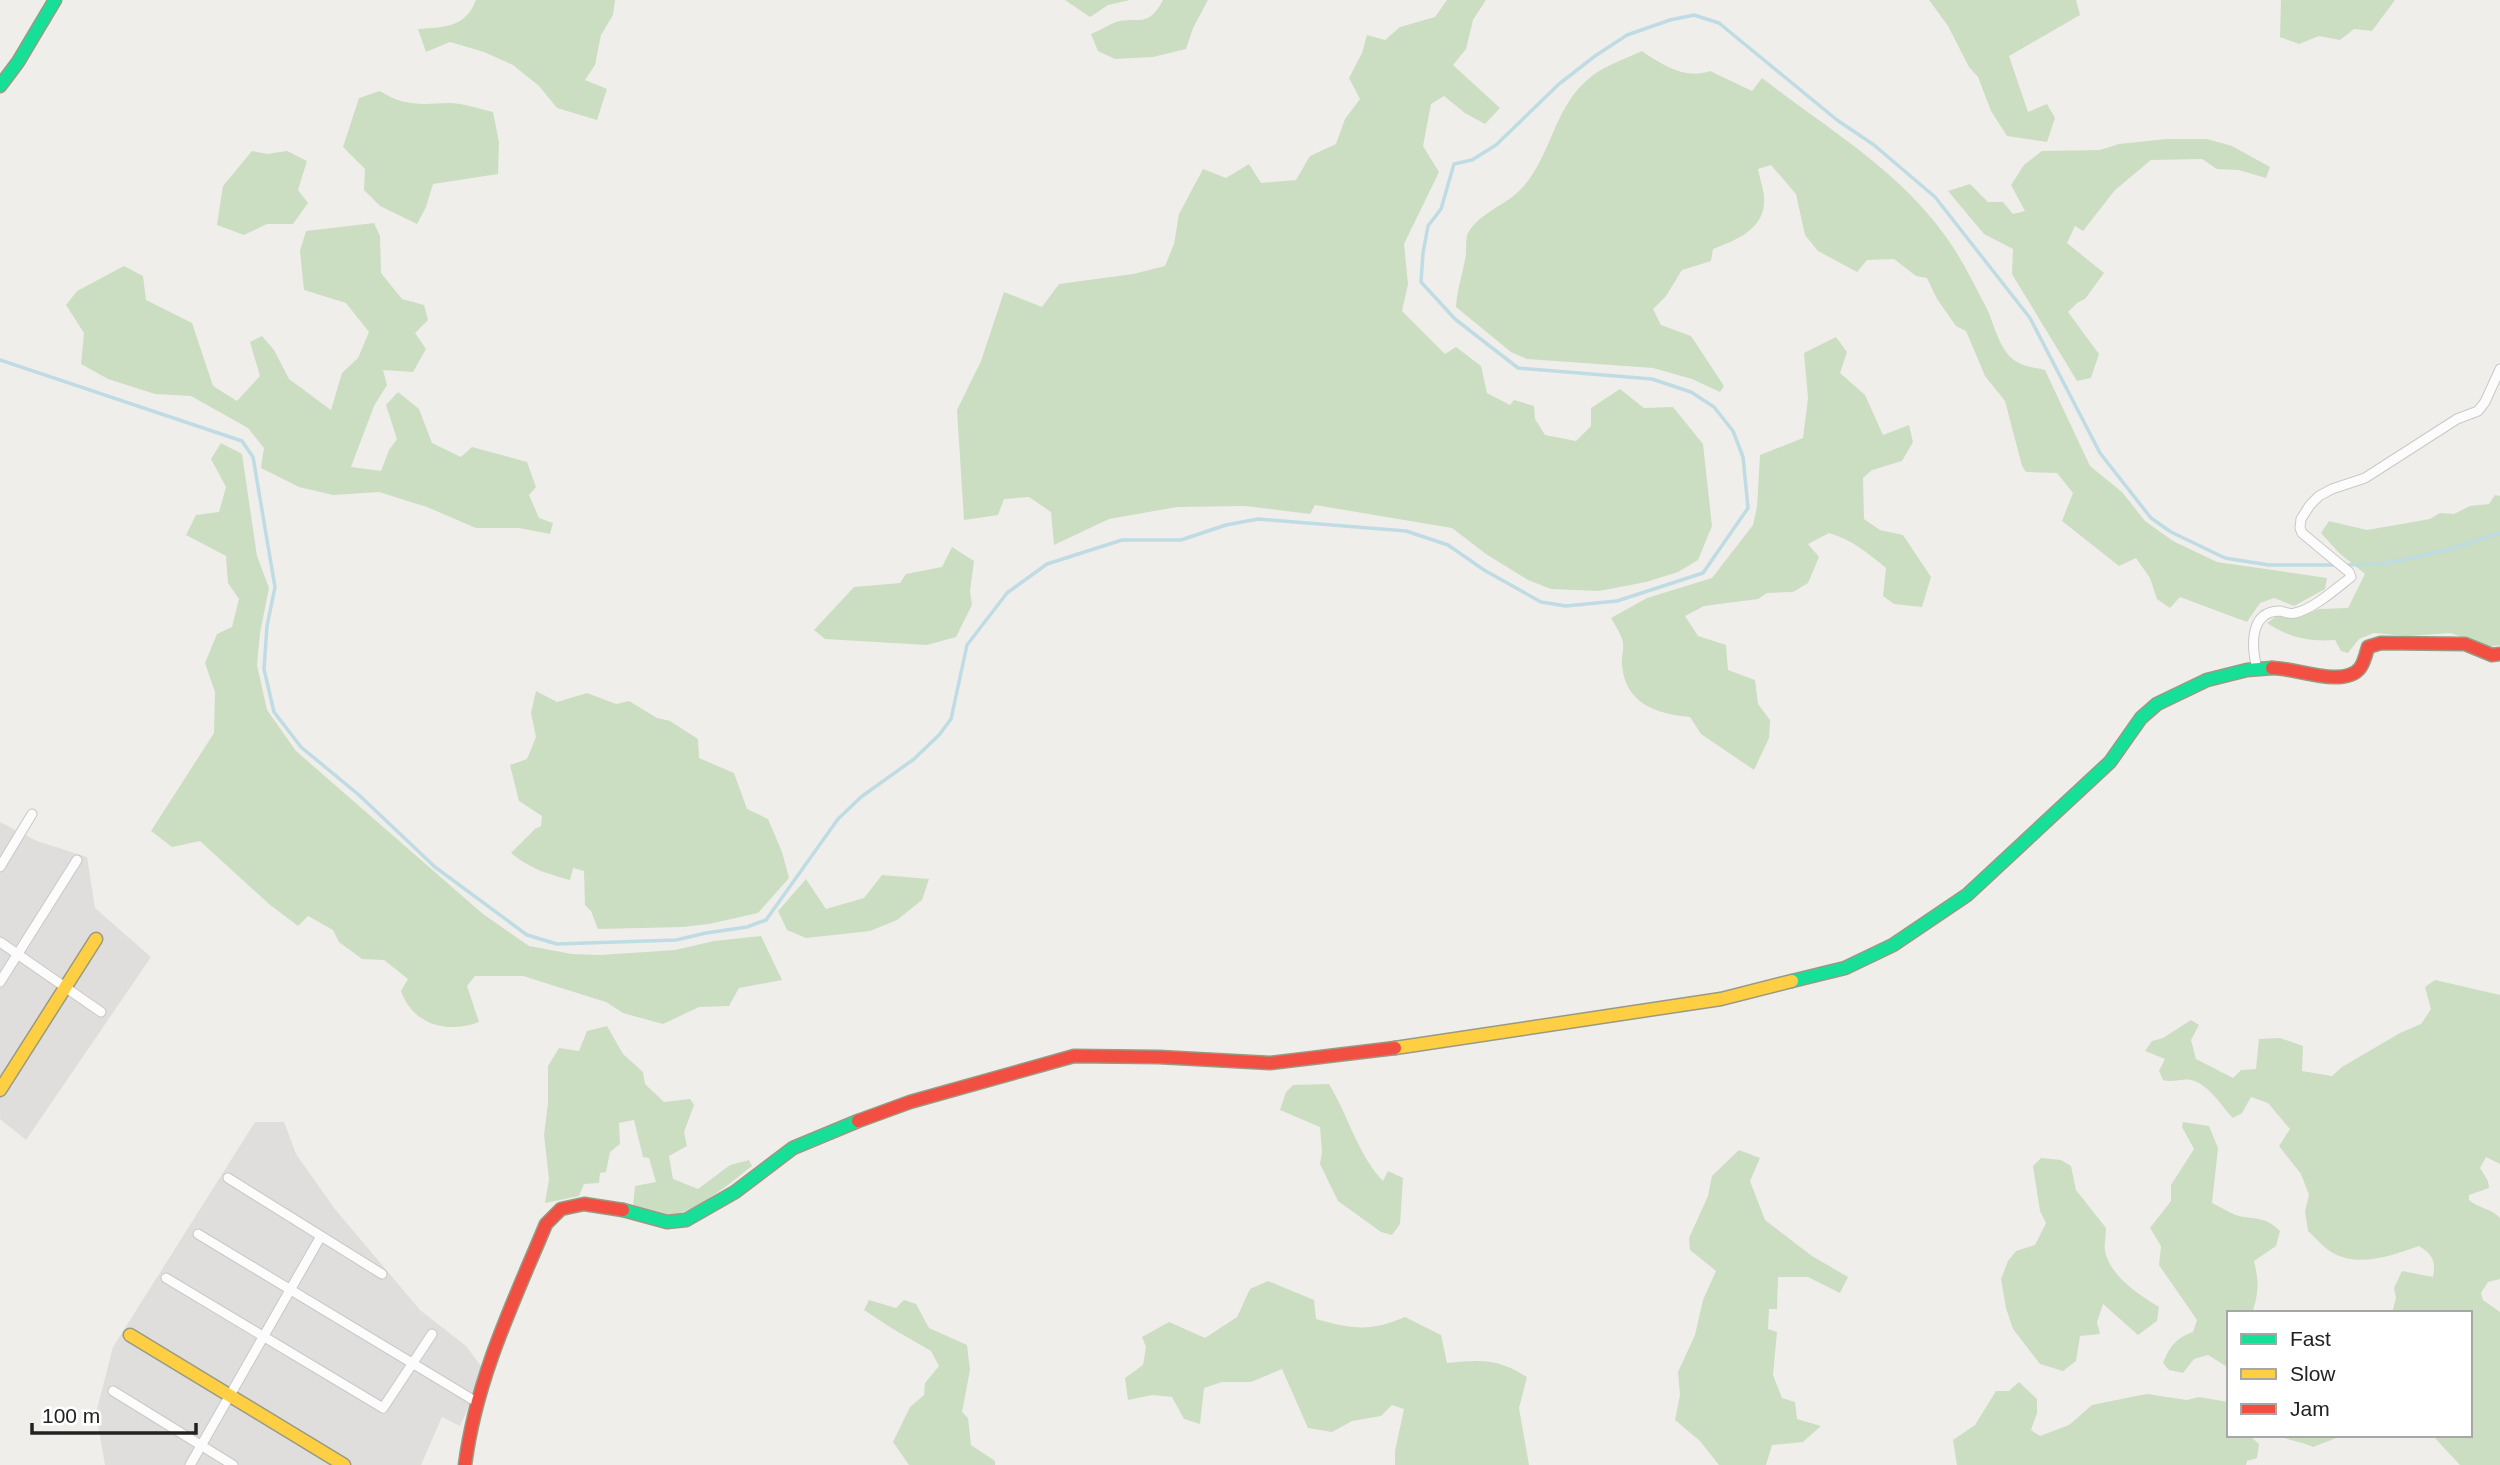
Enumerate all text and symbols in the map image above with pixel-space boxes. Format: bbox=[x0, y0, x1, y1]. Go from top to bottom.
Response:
legend bbox=[2227, 1311, 2472, 1437]
text: Fast bbox=[2290, 1327, 2331, 1350]
text: Slow bbox=[2290, 1362, 2336, 1385]
scale bar bbox=[32, 1392, 196, 1436]
text: Jam bbox=[2290, 1397, 2330, 1420]
text: 100 m bbox=[42, 1404, 100, 1427]

